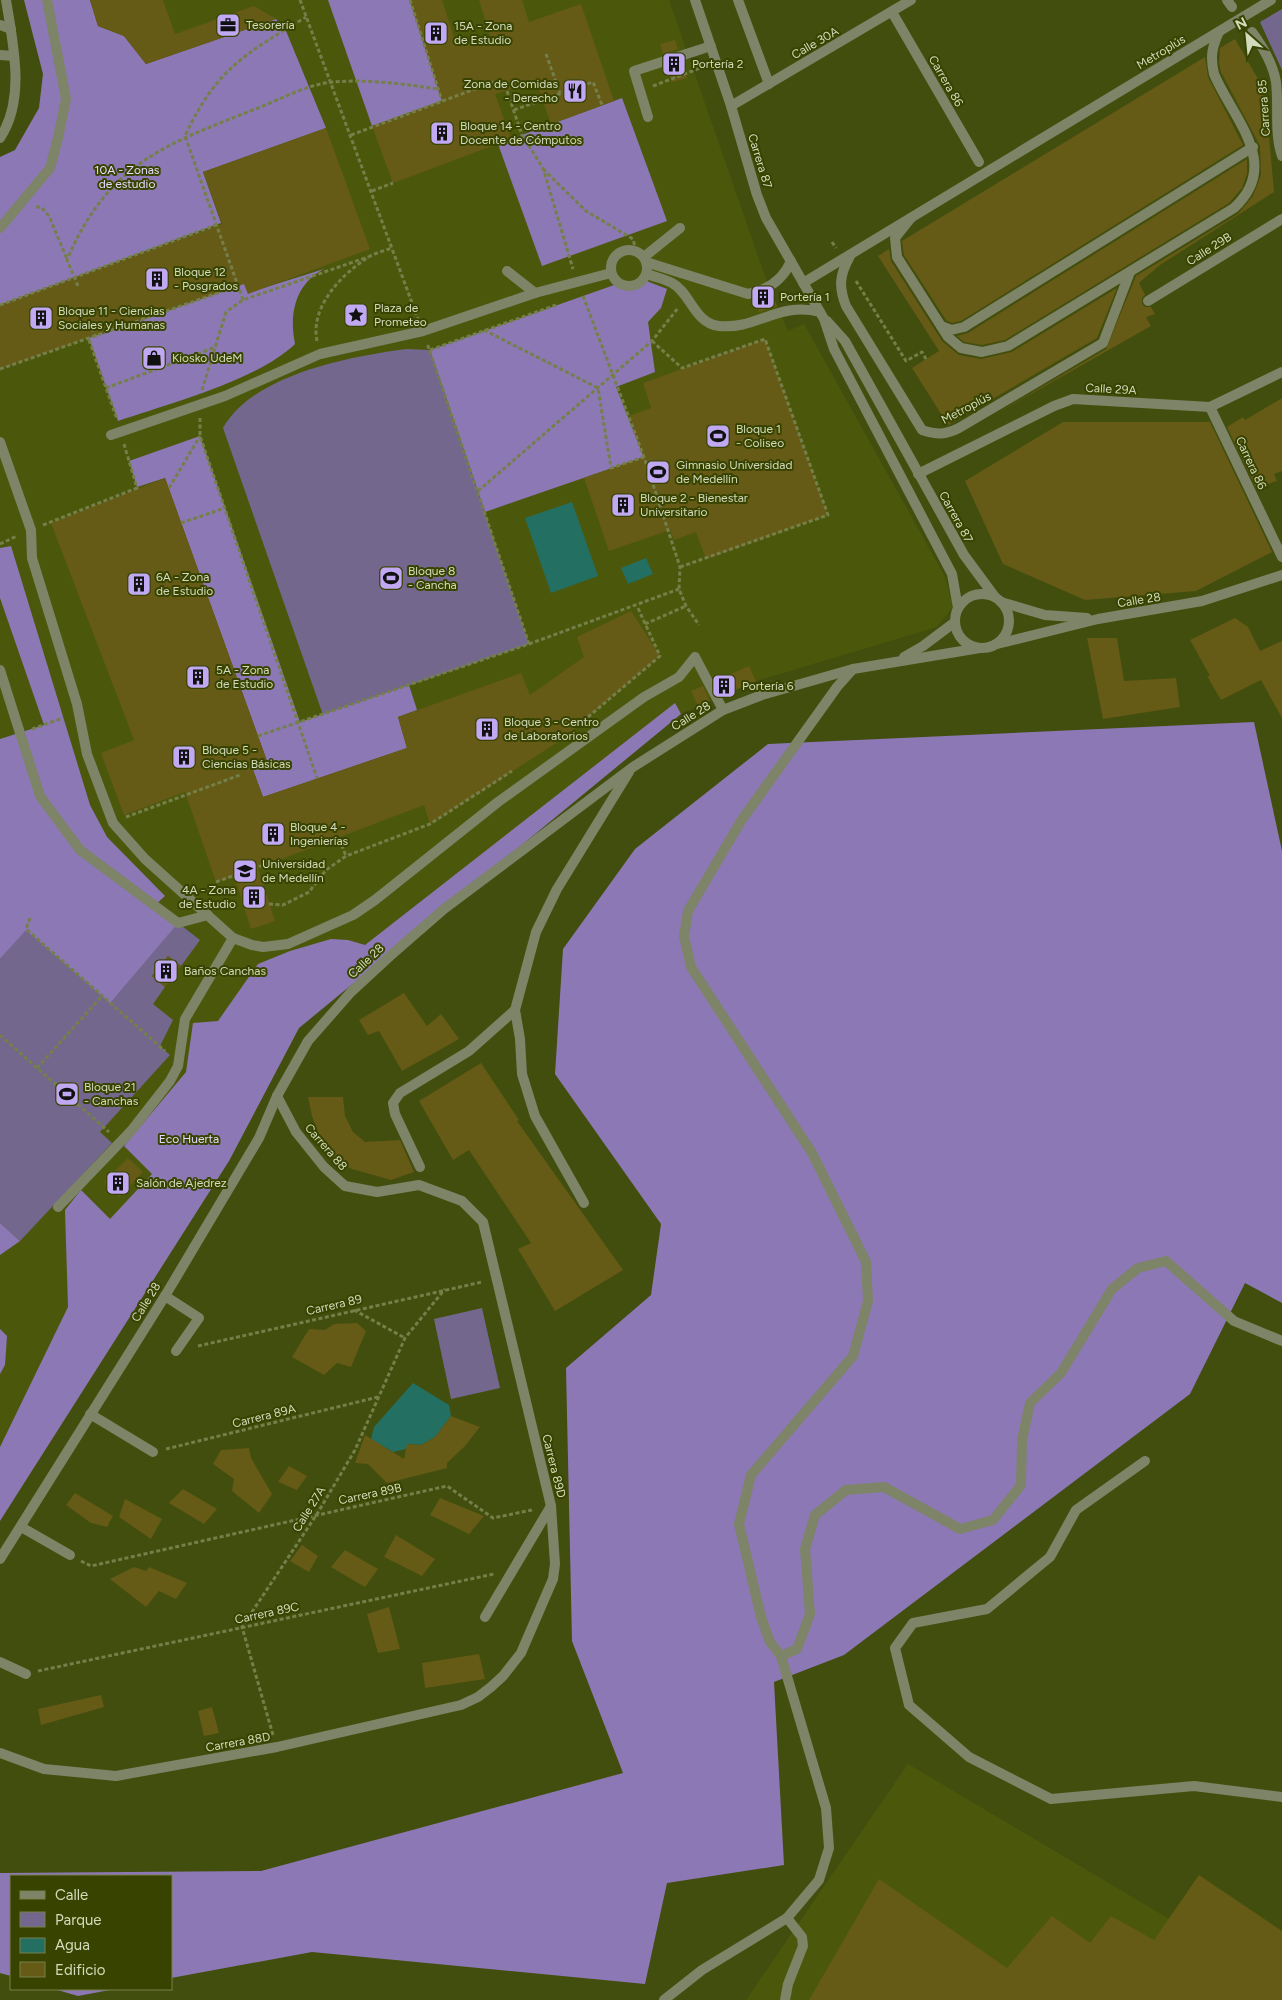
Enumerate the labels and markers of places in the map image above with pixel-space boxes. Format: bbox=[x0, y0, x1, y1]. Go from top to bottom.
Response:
office icon: Tesorería bbox=[215, 12, 241, 38]
place label: Tesorería bbox=[246, 18, 295, 32]
place label: 15A - Zona de Estudio bbox=[454, 19, 512, 47]
building icon: 15A - Zona de Estudio bbox=[423, 20, 449, 46]
building icon: Portería 2 bbox=[661, 51, 687, 77]
place label: Portería 2 bbox=[692, 57, 744, 71]
place label: Zona de Comidas - Derecho bbox=[464, 77, 558, 105]
restaurant icon: Zona de Comidas - Derecho bbox=[562, 78, 588, 104]
place label: Bloque 14 - Centro Docente de Cómputos bbox=[460, 119, 583, 147]
building icon: Bloque 14 - Centro Docente de Cómputos bbox=[429, 120, 455, 146]
place label: Bloque 12 - Posgrados bbox=[174, 265, 239, 293]
building icon: Bloque 12 - Posgrados bbox=[144, 266, 170, 292]
building icon: Portería 1 bbox=[750, 284, 776, 310]
place label: Portería 1 bbox=[780, 290, 830, 304]
place label: Plaza de Prometeo bbox=[374, 301, 427, 329]
place icon: Plaza de Prometeo bbox=[343, 302, 369, 328]
place label: Bloque 11 - Ciencias Sociales y Humanas bbox=[58, 304, 166, 332]
building icon: Bloque 11 - Ciencias Sociales y Humanas bbox=[28, 305, 54, 331]
shop icon: Kiosko UdeM bbox=[141, 345, 167, 371]
place label: Kiosko UdeM bbox=[172, 351, 243, 365]
place label: Bloque 1 - Coliseo bbox=[736, 422, 784, 450]
sports icon: Bloque 1 - Coliseo bbox=[705, 423, 731, 449]
place label: Gimnasio Universidad de Medellín bbox=[676, 458, 792, 486]
sports icon: Gimnasio Universidad de Medellín bbox=[645, 459, 671, 485]
place label: Bloque 2 - Bienestar Universitario bbox=[640, 491, 748, 519]
building icon: Bloque 2 - Bienestar Universitario bbox=[610, 492, 636, 518]
place label: Bloque 8 - Cancha bbox=[408, 564, 457, 592]
sports icon: Bloque 8 - Cancha bbox=[378, 565, 404, 591]
place label: 6A - Zona de Estudio bbox=[156, 570, 213, 598]
building icon: 6A - Zona de Estudio bbox=[126, 571, 152, 597]
place label: 5A - Zona de Estudio bbox=[216, 663, 273, 691]
building icon: 5A - Zona de Estudio bbox=[185, 664, 211, 690]
building icon: Portería 6 bbox=[711, 673, 737, 699]
place label: Portería 6 bbox=[742, 679, 794, 693]
place label: Bloque 3 - Centro de Laboratorios bbox=[504, 715, 599, 743]
building icon: Bloque 3 - Centro de Laboratorios bbox=[474, 716, 500, 742]
place label: Bloque 5 - Ciencias Básicas bbox=[202, 743, 291, 771]
building icon: Bloque 5 - Ciencias Básicas bbox=[171, 744, 197, 770]
place label: Bloque 4 - Ingenierías bbox=[290, 820, 349, 848]
building icon: Bloque 4 - Ingenierías bbox=[260, 821, 286, 847]
place label: Universidad de Medellín bbox=[262, 857, 325, 885]
school or university icon: Universidad de Medellín bbox=[232, 858, 258, 884]
place label: 4A - Zona de Estudio bbox=[179, 883, 236, 911]
building icon: 4A - Zona de Estudio bbox=[241, 884, 267, 910]
building icon: Baños Canchas bbox=[153, 958, 179, 984]
place label: Baños Canchas bbox=[184, 964, 266, 978]
place label: Bloque 21 - Canchas bbox=[84, 1080, 139, 1108]
sports icon: Bloque 21 - Canchas bbox=[54, 1081, 80, 1107]
building icon: Salón de Ajedrez bbox=[105, 1170, 131, 1196]
place label: Salón de Ajedrez bbox=[136, 1176, 227, 1190]

